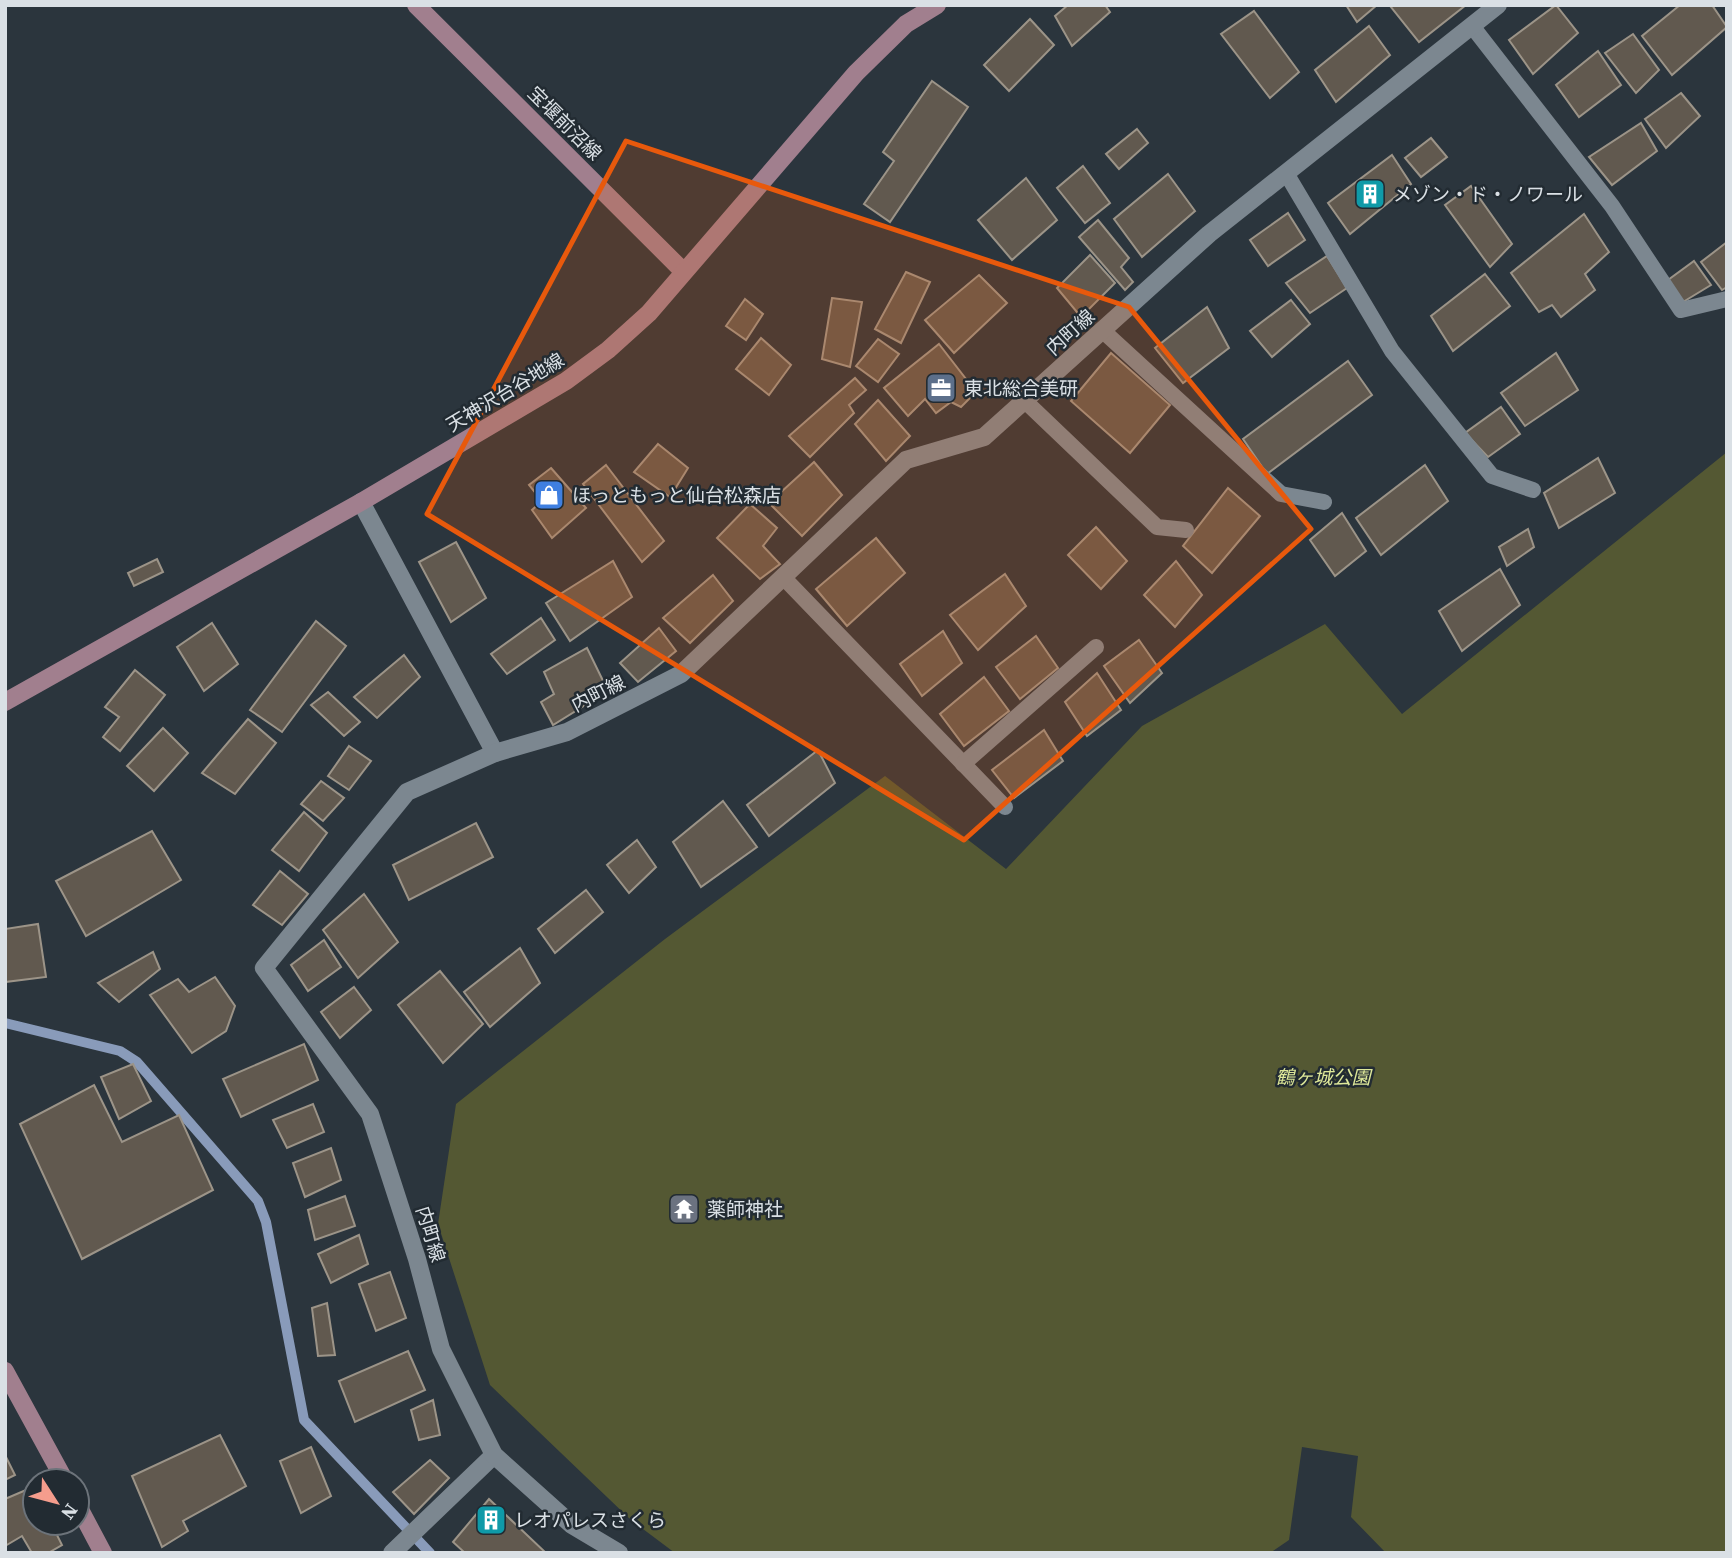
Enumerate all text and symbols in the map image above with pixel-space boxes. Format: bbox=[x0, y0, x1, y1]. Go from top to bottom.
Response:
street label: 宝堰前沼線 bbox=[522, 80, 608, 166]
building icon: メゾン・ド・ノワール bbox=[1353, 177, 1387, 211]
place label: メゾン・ド・ノワール bbox=[1393, 181, 1583, 207]
street label: 内町線 bbox=[1040, 303, 1100, 361]
street label: 天神沢台谷地線 bbox=[441, 347, 569, 437]
office icon: 東北総合美研 bbox=[924, 371, 958, 405]
place label: 東北総合美研 bbox=[964, 375, 1078, 401]
shop icon: ほっともっと仙台松森店 bbox=[532, 478, 566, 512]
place label: ほっともっと仙台松森店 bbox=[572, 482, 781, 508]
street label: 内町線 bbox=[567, 668, 629, 718]
park label: 鶴ヶ城公園 bbox=[1275, 1064, 1373, 1090]
temple icon: 薬師神社 bbox=[667, 1192, 701, 1226]
place label: 薬師神社 bbox=[707, 1196, 783, 1222]
street label: 内町線 bbox=[410, 1203, 452, 1265]
north arrow bbox=[21, 1467, 91, 1537]
text: N bbox=[55, 1499, 84, 1525]
building icon: レオパレスさくら bbox=[474, 1503, 508, 1537]
place label: レオパレスさくら bbox=[514, 1507, 666, 1533]

